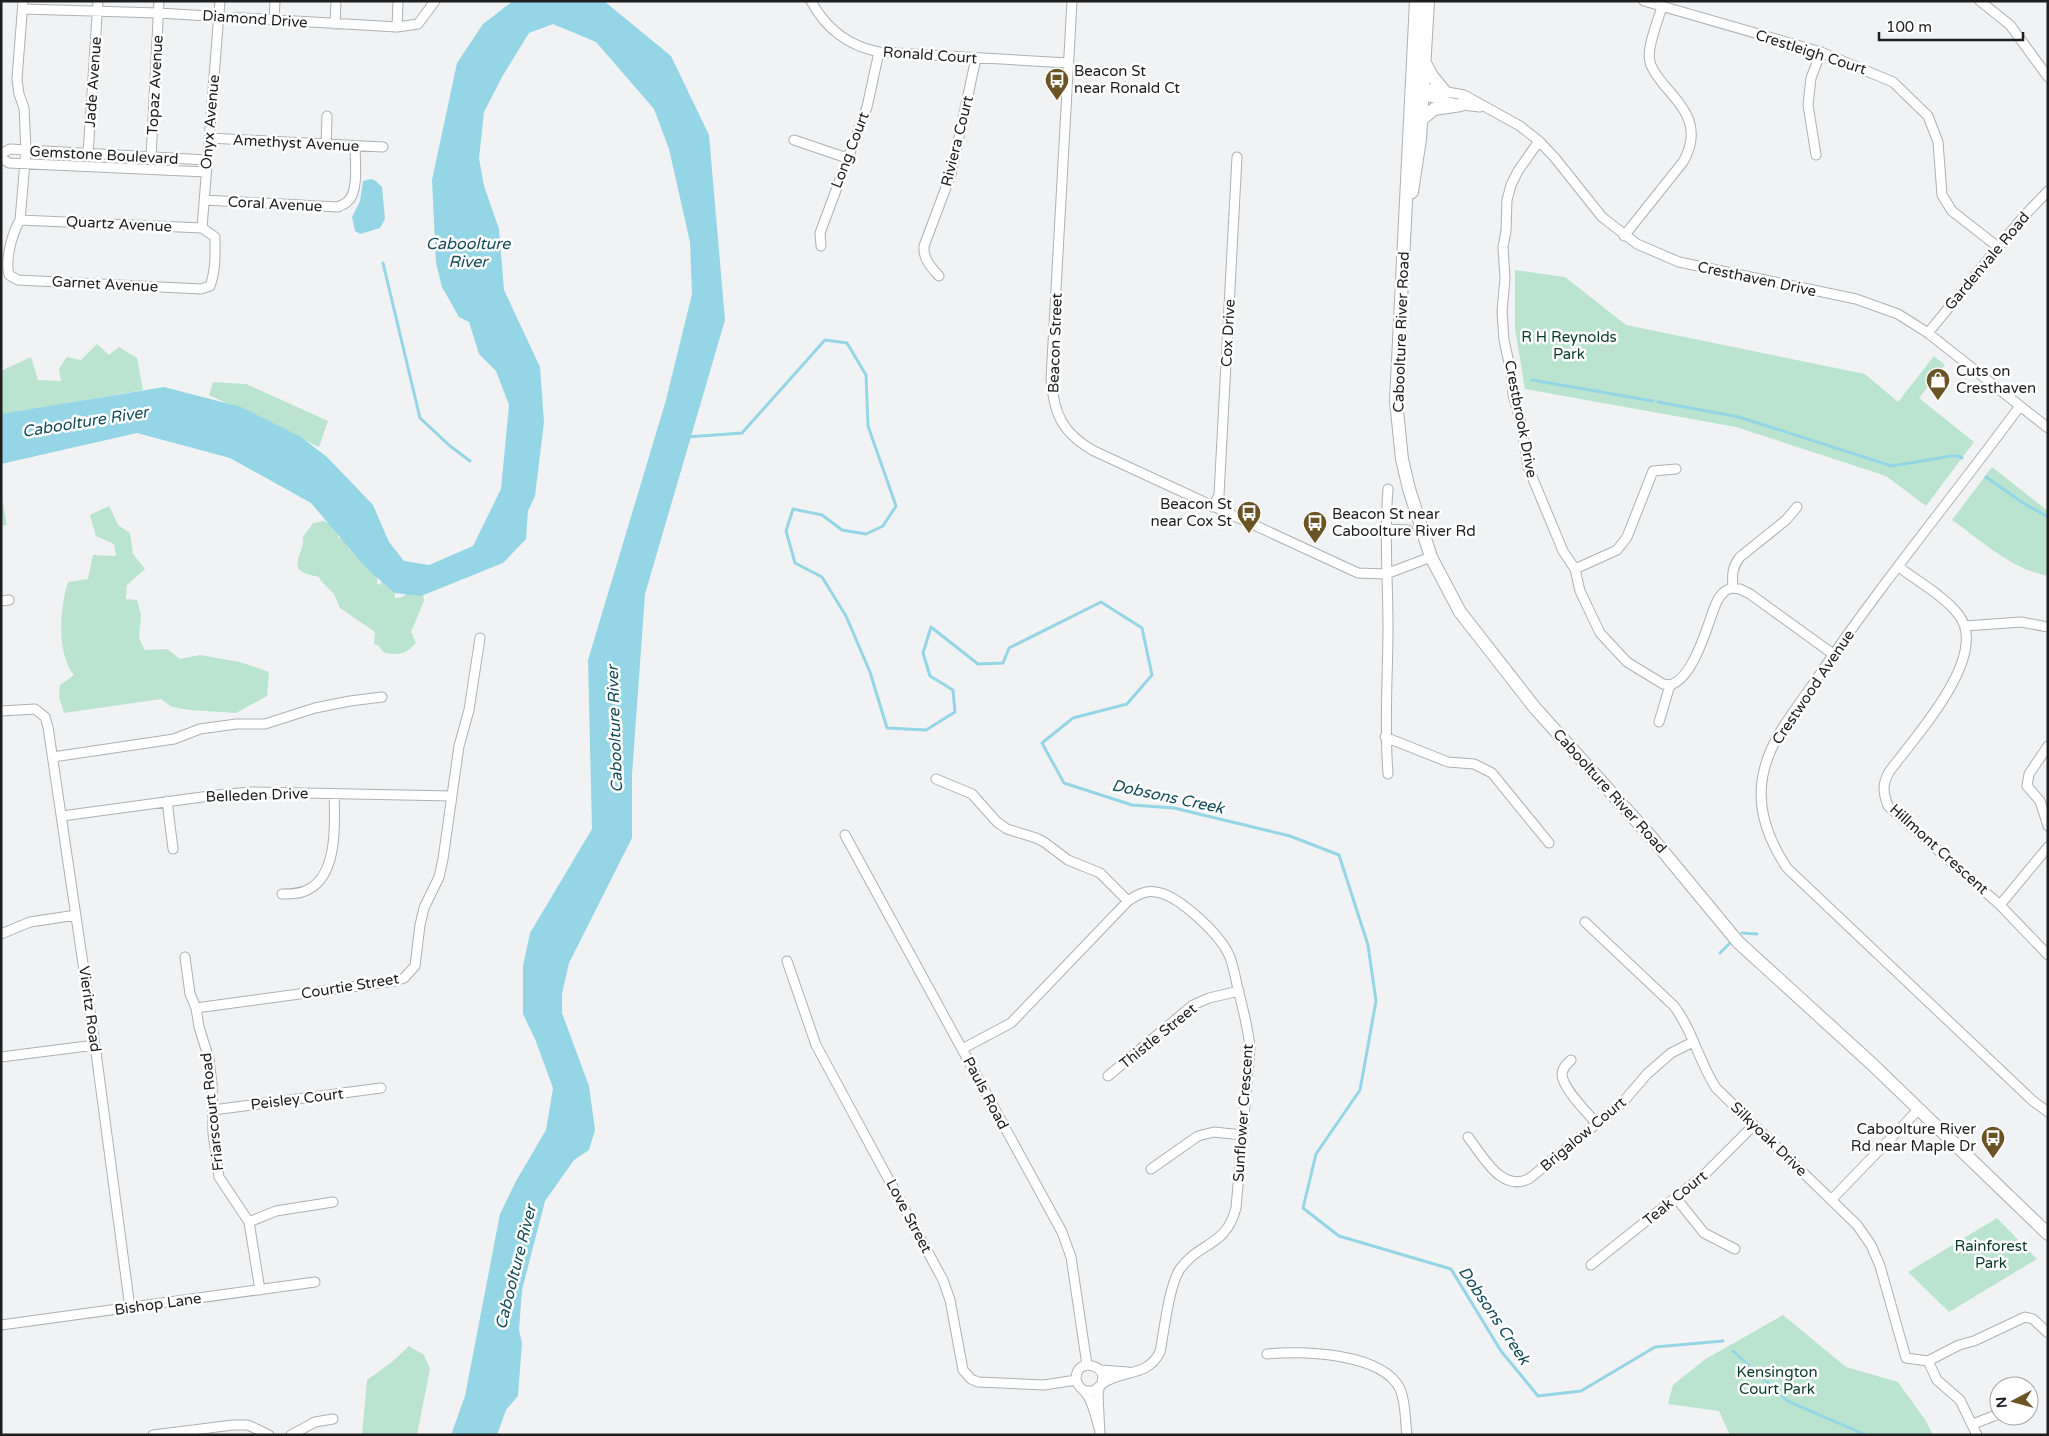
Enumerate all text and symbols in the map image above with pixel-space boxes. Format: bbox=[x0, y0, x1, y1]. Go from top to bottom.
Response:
street label: Diamond Drive bbox=[202, 6, 308, 32]
scale bar bbox=[1879, 10, 2023, 42]
text: 100 m bbox=[1886, 18, 1932, 36]
street label: Crestleigh Court bbox=[1753, 26, 1869, 79]
street label: Topaz Avenue bbox=[143, 34, 167, 136]
street label: Jade Avenue bbox=[81, 36, 105, 128]
street label: Ronald Court bbox=[882, 43, 978, 67]
place label: Beacon St near Ronald Ct bbox=[1074, 62, 1180, 97]
bus stop icon: Beacon St near Ronald Ct bbox=[1044, 67, 1070, 101]
street label: Onyx Avenue bbox=[197, 74, 223, 170]
street label: Riviera Court bbox=[937, 94, 977, 188]
street label: Long Court bbox=[827, 109, 873, 191]
street label: Amethyst Avenue bbox=[232, 131, 360, 155]
street label: Gemstone Boulevard bbox=[29, 142, 179, 168]
street label: Coral Avenue bbox=[227, 193, 323, 215]
street label: Gardenvale Road bbox=[1941, 208, 2033, 314]
street label: Quartz Avenue bbox=[66, 212, 172, 236]
water label: Caboolture River bbox=[426, 234, 511, 272]
street label: Caboolture River Road bbox=[1389, 251, 1413, 413]
street label: Cresthaven Drive bbox=[1696, 258, 1818, 300]
street label: Garnet Avenue bbox=[51, 272, 159, 296]
street label: Beacon Street bbox=[1044, 292, 1066, 393]
street label: Cox Drive bbox=[1217, 299, 1239, 367]
park label: R H Reynolds Park bbox=[1521, 328, 1617, 363]
street label: Crestbrook Drive bbox=[1501, 359, 1541, 479]
place label: Cuts on Cresthaven bbox=[1956, 362, 2036, 397]
shop icon: Cuts on Cresthaven bbox=[1925, 367, 1951, 401]
water label: Caboolture River bbox=[21, 402, 152, 442]
place label: Beacon St near Cox St bbox=[1151, 495, 1232, 530]
bus stop icon: Beacon St near Cox St bbox=[1236, 500, 1262, 534]
place label: Beacon St near Caboolture River Rd bbox=[1332, 505, 1476, 540]
bus stop icon: Beacon St near Caboolture River Rd bbox=[1302, 510, 1328, 544]
street label: Crestwood Avenue bbox=[1768, 626, 1858, 748]
water label: Caboolture River bbox=[603, 663, 627, 793]
street label: Caboolture River Road bbox=[1549, 725, 1671, 857]
water label: Dobsons Creek bbox=[1110, 775, 1227, 819]
street label: Belleden Drive bbox=[205, 784, 309, 806]
street label: Hillmont Crescent bbox=[1886, 800, 1992, 898]
street label: Vieritz Road bbox=[75, 965, 105, 1053]
street label: Courtie Street bbox=[300, 969, 401, 1003]
street label: Thistle Street bbox=[1116, 999, 1200, 1073]
street label: Sunflower Crescent bbox=[1229, 1043, 1257, 1183]
street label: Friarscourt Road bbox=[197, 1052, 227, 1172]
street label: Pauls Road bbox=[959, 1054, 1013, 1132]
street label: Peisley Court bbox=[250, 1084, 345, 1114]
street label: Brigalow Court bbox=[1537, 1093, 1630, 1175]
street label: Silkyoak Drive bbox=[1727, 1098, 1811, 1180]
place label: Caboolture River Rd near Maple Dr bbox=[1851, 1120, 1976, 1155]
bus stop icon: Caboolture River Rd near Maple Dr bbox=[1980, 1125, 2006, 1159]
street label: Teak Court bbox=[1639, 1167, 1711, 1229]
street label: Love Street bbox=[882, 1176, 936, 1256]
water label: Caboolture River bbox=[491, 1201, 542, 1332]
park label: Rainforest Park bbox=[1954, 1237, 2028, 1272]
water label: Dobsons Creek bbox=[1454, 1263, 1535, 1370]
street label: Bishop Lane bbox=[113, 1289, 203, 1319]
park label: Kensington Court Park bbox=[1736, 1363, 1818, 1398]
north arrow bbox=[1989, 1376, 2039, 1426]
text: N bbox=[1993, 1396, 2011, 1409]

